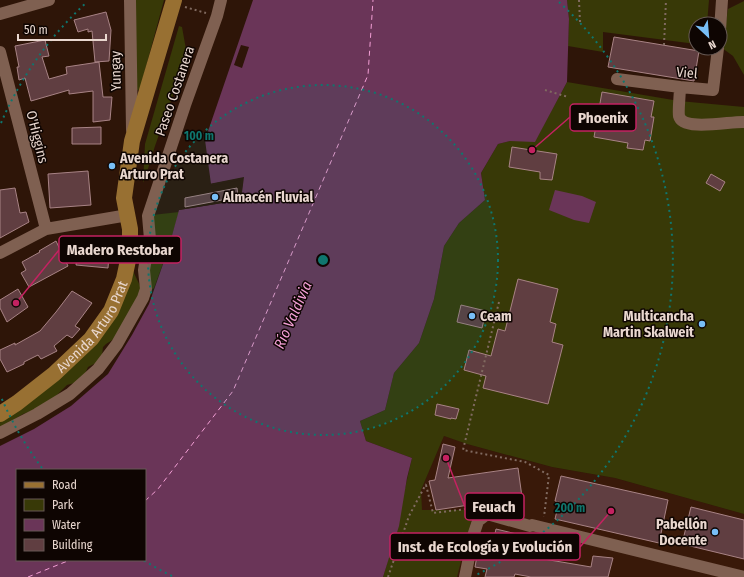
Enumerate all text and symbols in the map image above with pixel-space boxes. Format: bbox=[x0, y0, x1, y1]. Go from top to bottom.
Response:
scale bar bbox=[18, 16, 106, 42]
north arrow bbox=[688, 16, 728, 56]
text: 50 m bbox=[24, 23, 48, 37]
text: N bbox=[706, 37, 718, 52]
street label: Paseo Costanera bbox=[152, 44, 198, 138]
street label: Yungay bbox=[107, 50, 125, 91]
street label: Viel bbox=[676, 64, 699, 82]
callout: Phoenix bbox=[570, 104, 636, 131]
street label: O'Higgins bbox=[22, 109, 52, 165]
text: Phoenix bbox=[578, 109, 629, 127]
text: 100 m bbox=[184, 129, 214, 143]
place label: Avenida Costanera Arturo Prat bbox=[119, 150, 228, 183]
marker: Avenida Costanera Arturo Prat bbox=[107, 161, 117, 171]
place label: Almacén Fluvial bbox=[222, 189, 313, 206]
marker: Almacén Fluvial bbox=[210, 192, 220, 202]
callout: Madero Restobar bbox=[59, 236, 181, 263]
text: Madero Restobar bbox=[67, 241, 174, 259]
centre of rings bbox=[316, 253, 330, 267]
street label: Avenida Arturo Prat bbox=[53, 278, 131, 376]
water label: Río Valdivia bbox=[270, 278, 316, 352]
place label: Ceam bbox=[480, 308, 512, 325]
place label: Multicancha Martin Skalweit bbox=[603, 308, 695, 341]
marker: Ceam bbox=[467, 311, 477, 321]
marker: Multicancha Martin Skalweit bbox=[697, 319, 707, 329]
legend bbox=[16, 469, 146, 561]
text: Road bbox=[52, 478, 77, 492]
callout: Feuach bbox=[465, 493, 524, 520]
text: Park bbox=[52, 498, 74, 512]
text: Feuach bbox=[472, 498, 516, 516]
text: 200 m bbox=[554, 501, 585, 515]
place label: Pabellón Docente bbox=[656, 516, 707, 549]
text: Water bbox=[52, 518, 81, 532]
marker: Pabellón Docente bbox=[710, 527, 720, 537]
callout: Inst. de Ecología y Evolución bbox=[390, 533, 580, 560]
text: Building bbox=[52, 538, 93, 552]
text: Inst. de Ecología y Evolución bbox=[398, 538, 572, 556]

